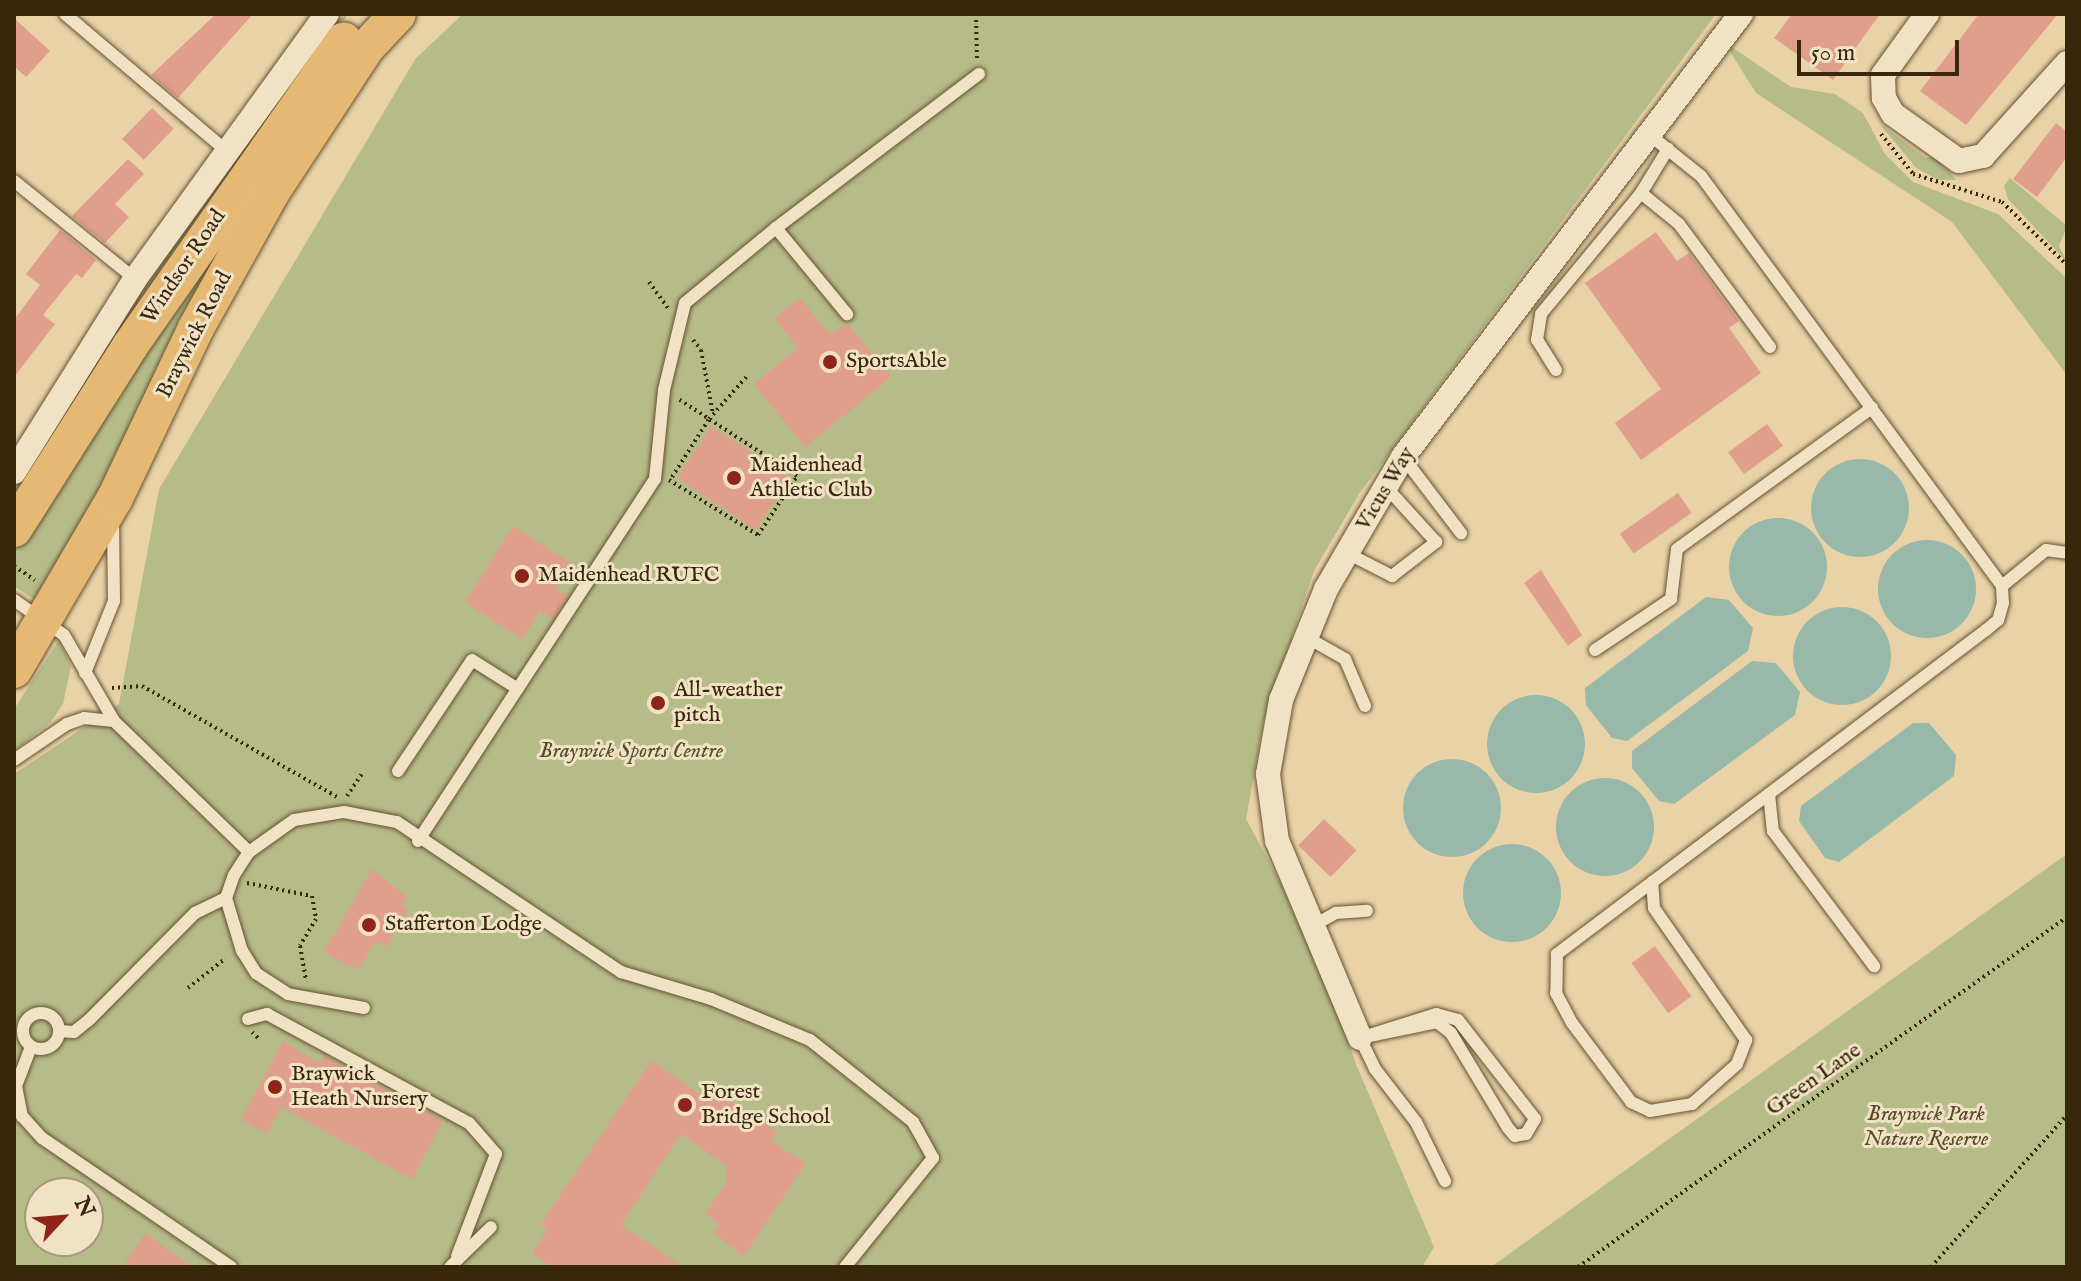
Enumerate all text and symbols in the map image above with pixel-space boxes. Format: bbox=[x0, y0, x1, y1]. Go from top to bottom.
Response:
scale bar bbox=[1801, 24, 1963, 74]
text: 50 m bbox=[1811, 38, 1855, 69]
street label: Windsor Road bbox=[136, 205, 232, 329]
street label: Braywick Road bbox=[152, 267, 238, 403]
place label: SportsAble bbox=[846, 349, 947, 375]
marker: SportsAble bbox=[821, 353, 839, 371]
street label: Vicus Way bbox=[1351, 442, 1421, 536]
place label: Maidenhead Athletic Club bbox=[750, 452, 873, 504]
marker: Maidenhead Athletic Club bbox=[725, 469, 743, 487]
place label: Maidenhead RUFC bbox=[538, 563, 720, 589]
marker: Maidenhead RUFC bbox=[513, 567, 531, 585]
place label: All-weather pitch bbox=[674, 677, 782, 728]
marker: All-weather pitch bbox=[649, 694, 667, 712]
park label: Braywick Sports Centre bbox=[539, 739, 723, 765]
place label: Stafferton Lodge bbox=[385, 912, 542, 938]
marker: Stafferton Lodge bbox=[360, 916, 378, 934]
street label: Green Lane bbox=[1762, 1038, 1866, 1122]
place label: Braywick Heath Nursery bbox=[291, 1061, 428, 1112]
marker: Braywick Heath Nursery bbox=[266, 1078, 284, 1096]
place label: Forest Bridge School bbox=[701, 1079, 830, 1130]
marker: Forest Bridge School bbox=[676, 1096, 694, 1114]
park label: Braywick Park Nature Reserve bbox=[1864, 1101, 1988, 1152]
north arrow bbox=[24, 1177, 104, 1257]
text: N bbox=[67, 1193, 101, 1222]

